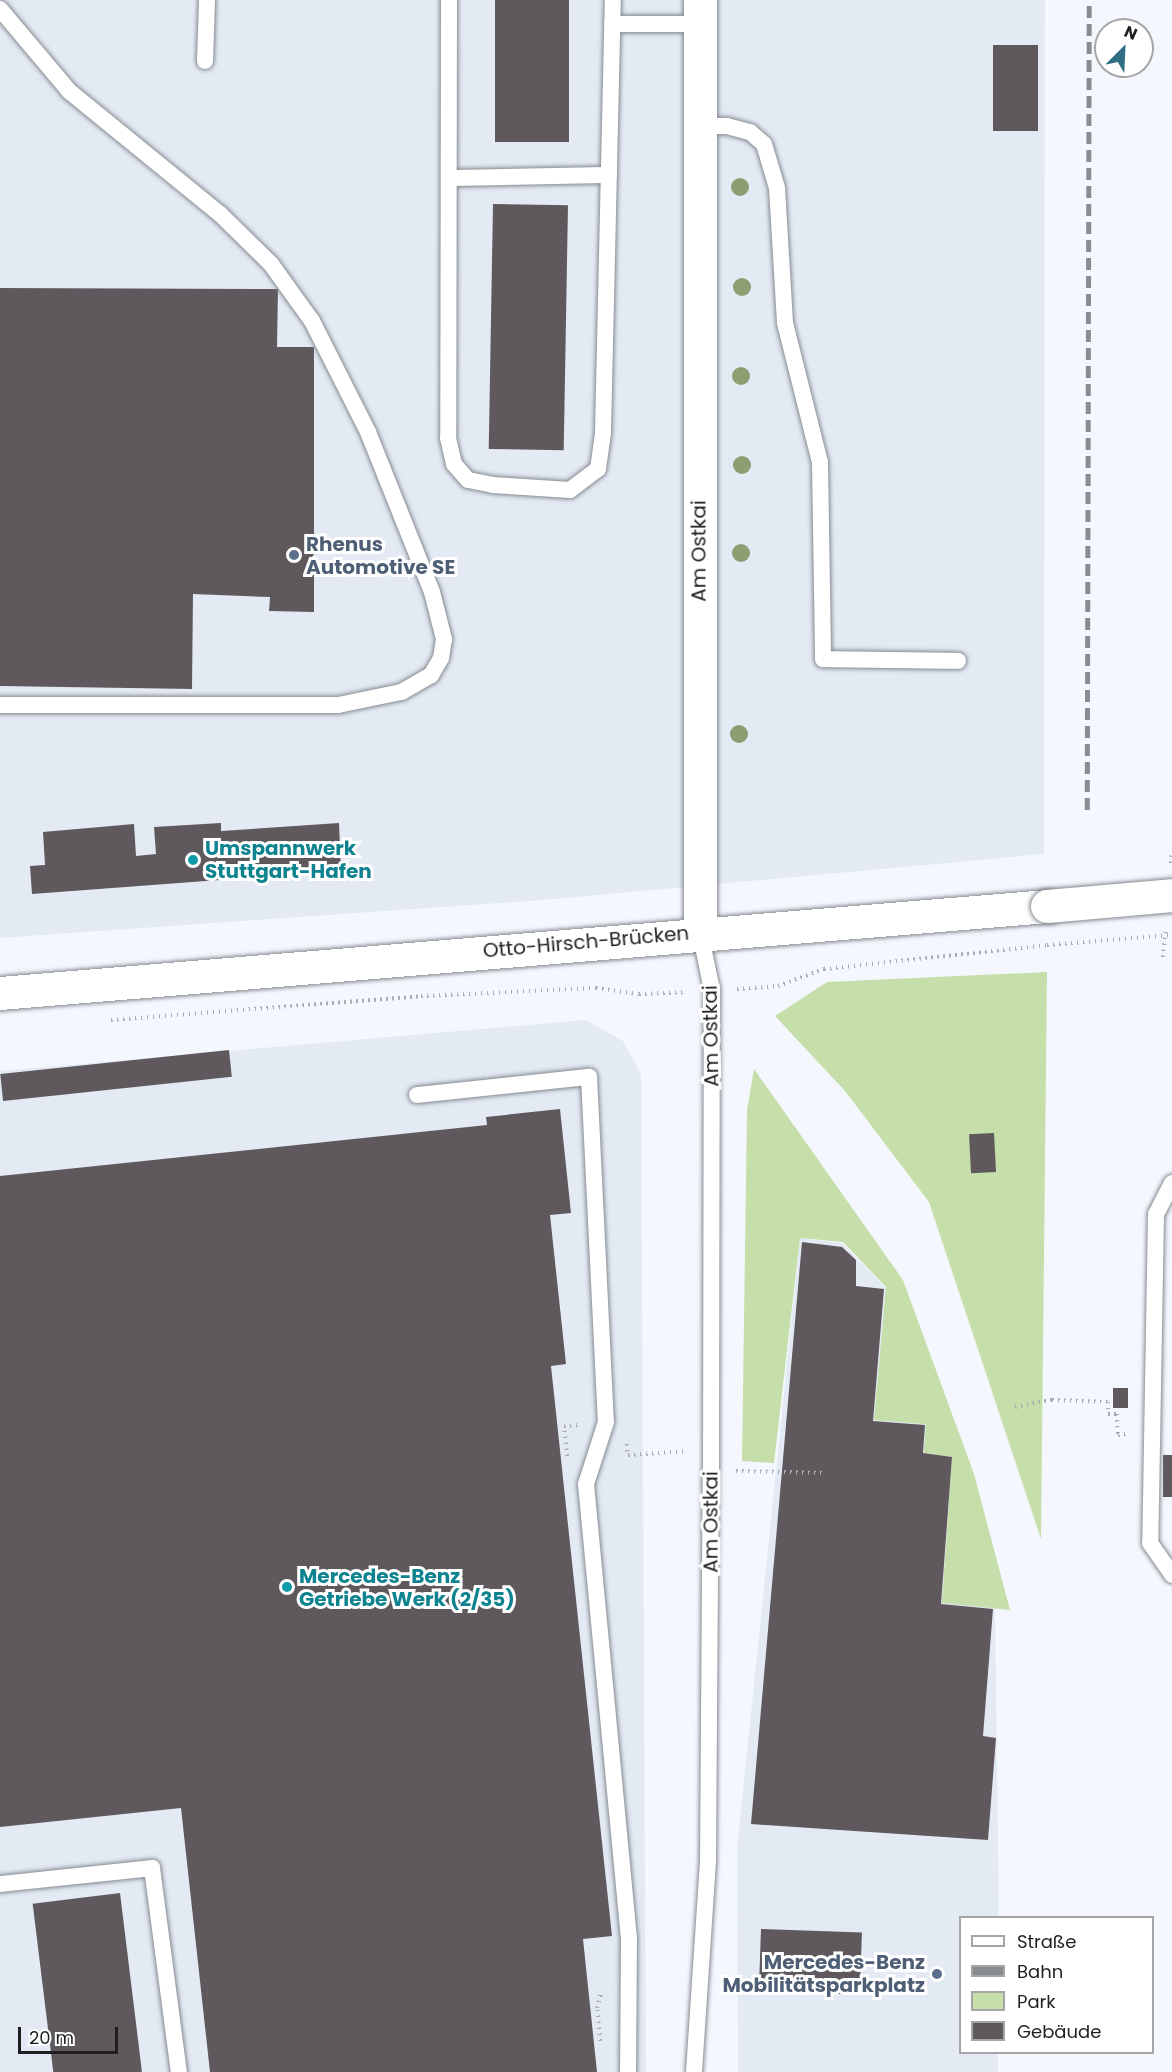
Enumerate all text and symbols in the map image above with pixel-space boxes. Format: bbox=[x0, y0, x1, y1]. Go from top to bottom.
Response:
north arrow bbox=[1094, 18, 1154, 78]
text: N bbox=[1121, 20, 1141, 46]
street label: Am Ostkai bbox=[687, 500, 711, 602]
place label: Rhenus Automotive SE bbox=[306, 532, 455, 579]
marker: Rhenus Automotive SE bbox=[287, 548, 301, 562]
place label: Umspannwerk Stuttgart-Hafen bbox=[205, 837, 372, 884]
marker: Umspannwerk Stuttgart-Hafen bbox=[186, 853, 200, 867]
street label: Otto-Hirsch-Brücken bbox=[482, 921, 690, 963]
street label: Am Ostkai bbox=[698, 985, 724, 1087]
street label: Am Ostkai bbox=[699, 1471, 723, 1573]
place label: Mercedes-Benz Getriebe Werk (2/35) bbox=[299, 1564, 515, 1611]
marker: Mercedes-Benz Getriebe Werk (2/35) bbox=[280, 1580, 294, 1594]
legend bbox=[959, 1916, 1154, 2054]
text: Straße bbox=[1017, 1929, 1076, 1954]
place label: Mercedes-Benz Mobilitätsparkplatz bbox=[722, 1950, 925, 1997]
text: Bahn bbox=[1017, 1959, 1063, 1984]
marker: Mercedes-Benz Mobilitätsparkplatz bbox=[930, 1967, 944, 1981]
text: Park bbox=[1017, 1989, 1056, 2014]
scale bar bbox=[21, 2015, 122, 2053]
text: Gebäude bbox=[1017, 2019, 1101, 2044]
text: 20 m bbox=[29, 2025, 74, 2050]

